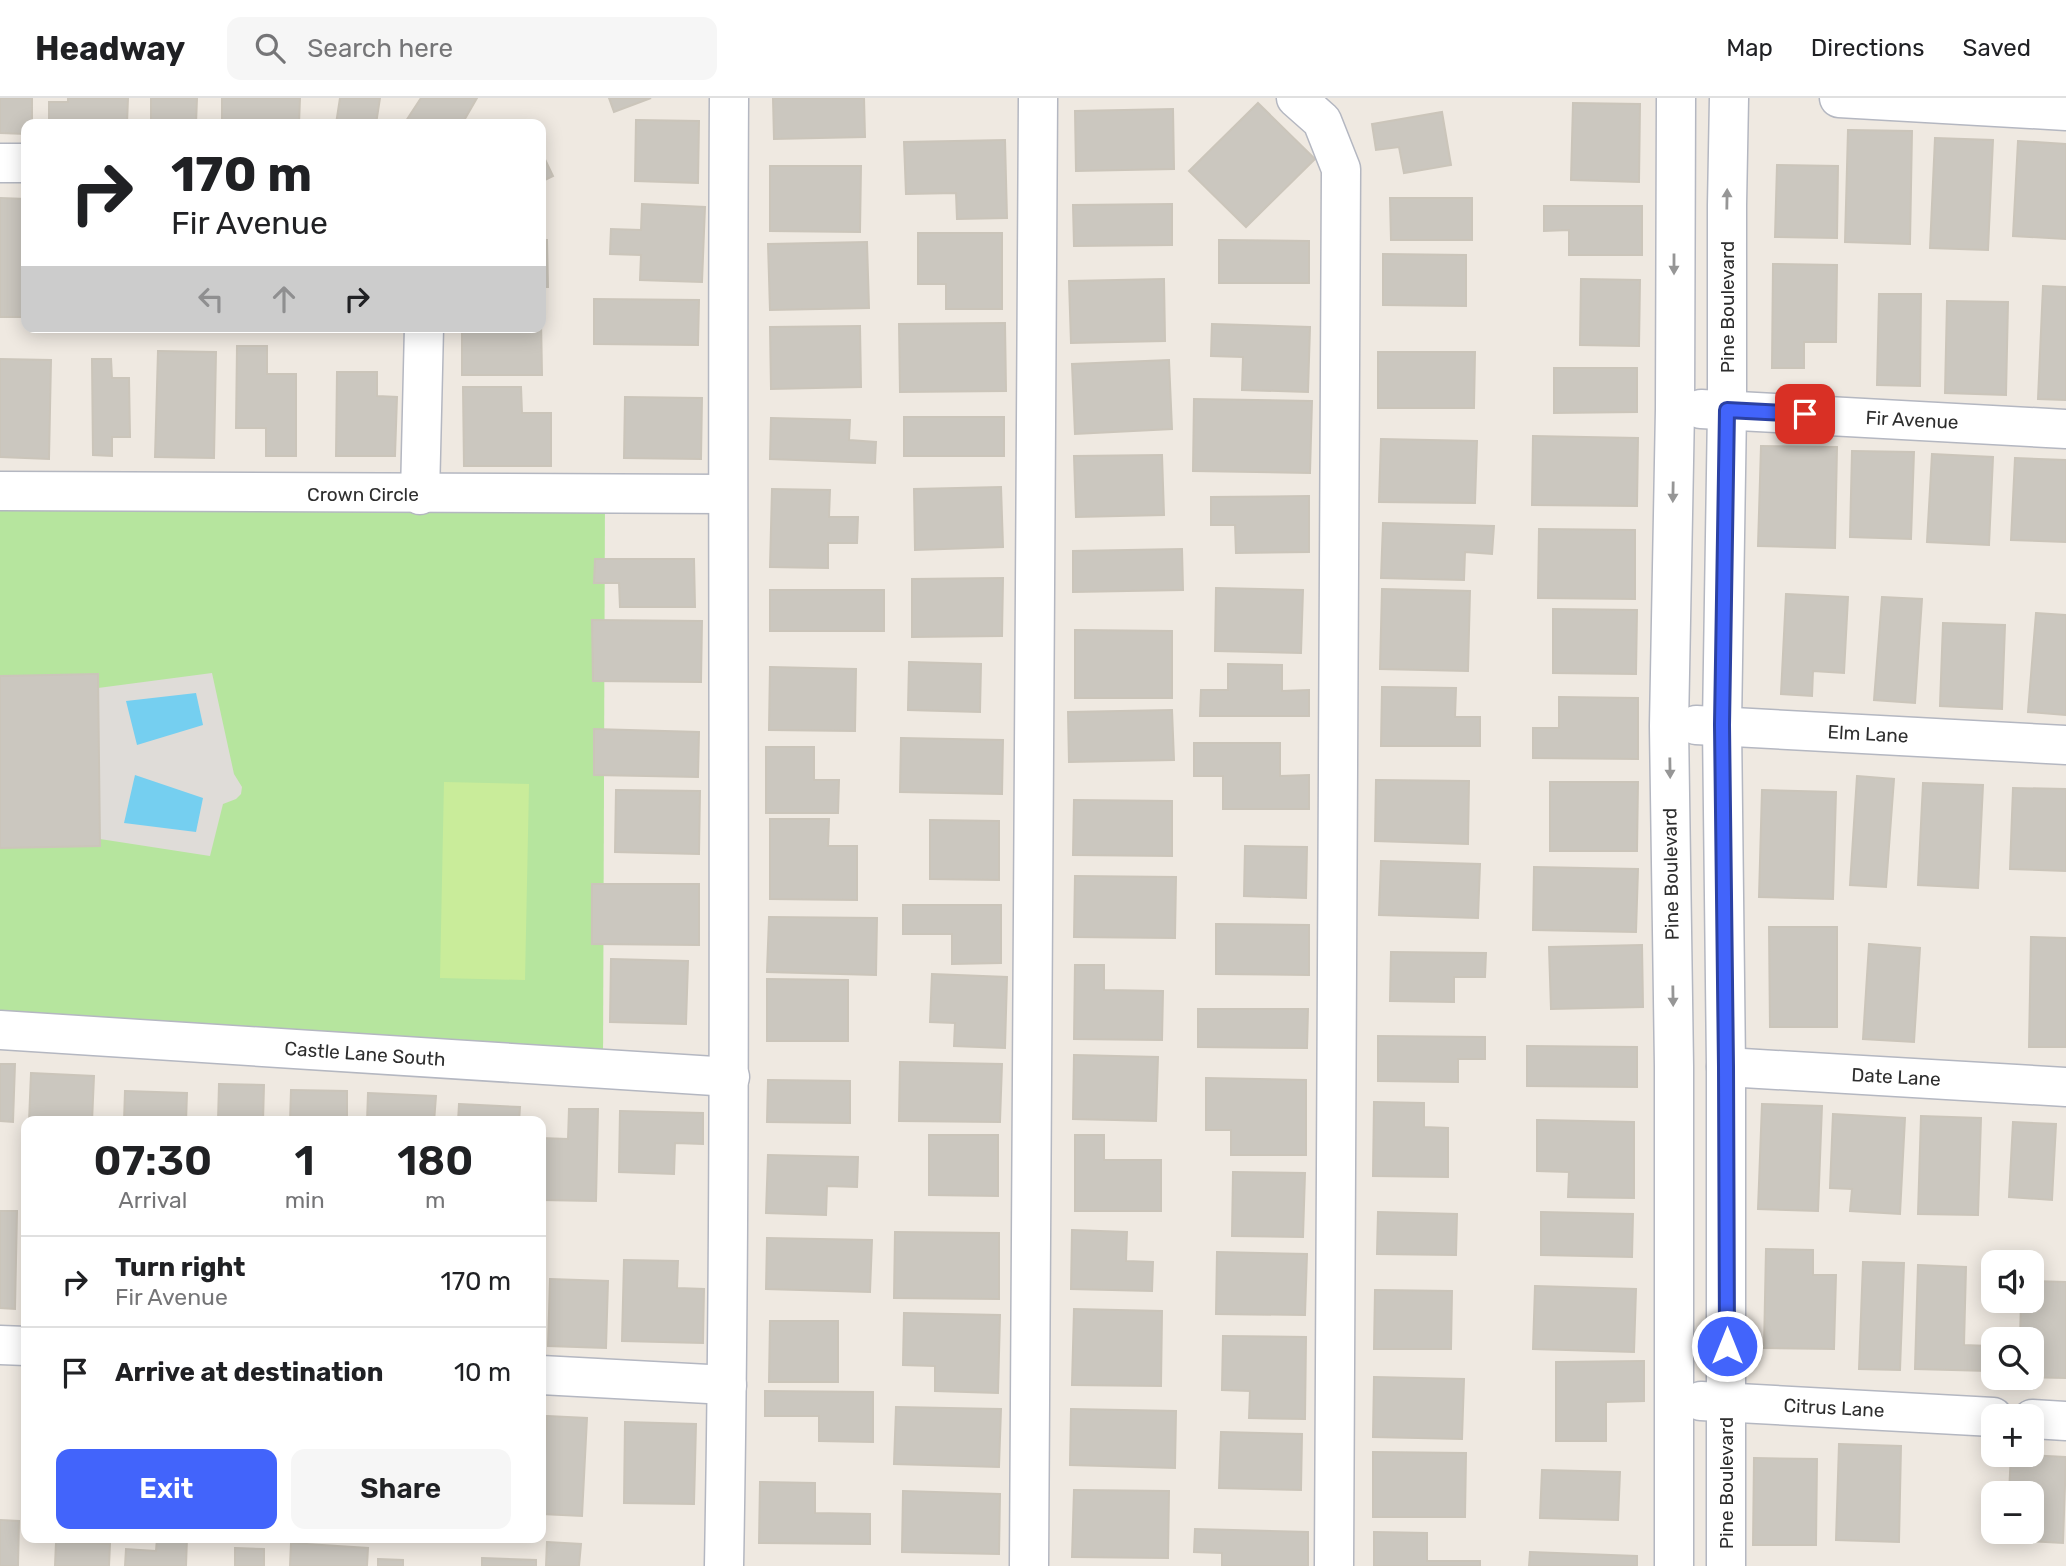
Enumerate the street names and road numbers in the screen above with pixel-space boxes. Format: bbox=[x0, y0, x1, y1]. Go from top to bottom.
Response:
street label: Pine Boulevard bbox=[1716, 241, 1739, 373]
street label: Fir Avenue bbox=[1865, 406, 1959, 434]
street label: Crown Circle bbox=[307, 483, 419, 506]
street label: Elm Lane bbox=[1827, 720, 1909, 748]
street label: Pine Boulevard bbox=[1658, 808, 1684, 940]
street label: Castle Lane South bbox=[284, 1037, 446, 1071]
street label: Date Lane bbox=[1851, 1063, 1941, 1091]
street label: Citrus Lane bbox=[1783, 1394, 1885, 1422]
street label: Pine Boulevard bbox=[1715, 1417, 1738, 1549]

